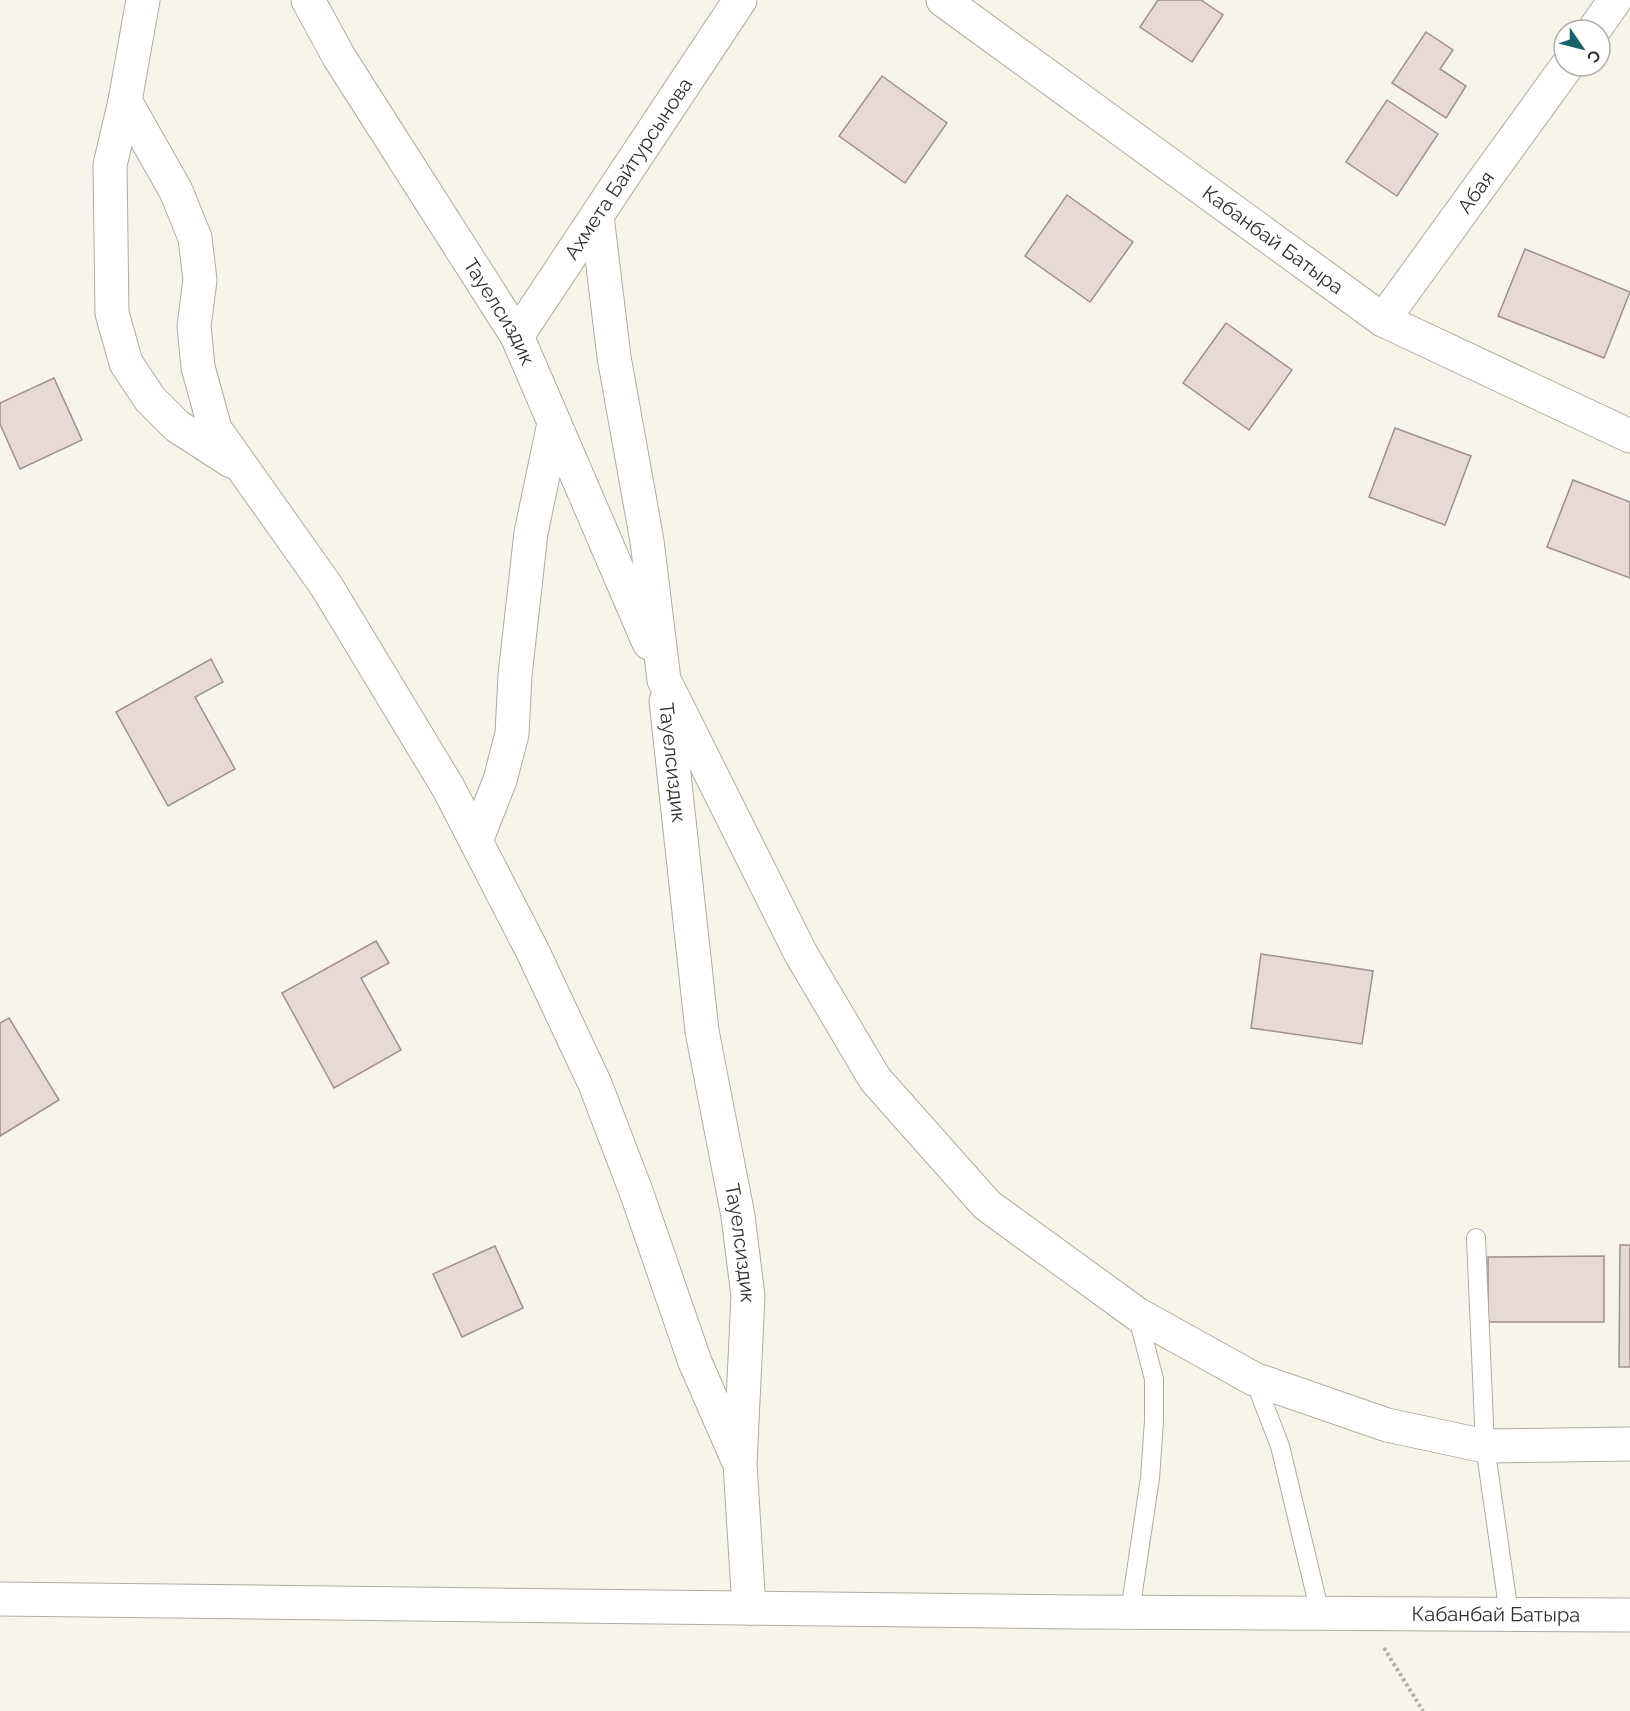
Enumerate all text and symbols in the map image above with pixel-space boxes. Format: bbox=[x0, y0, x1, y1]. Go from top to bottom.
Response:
north arrow bbox=[1552, 18, 1612, 78]
text: С bbox=[1583, 46, 1605, 66]
street label: Ахмета Байтурсынова bbox=[559, 73, 697, 264]
street label: Абая bbox=[1452, 166, 1499, 218]
street label: Кабанбай Батыра bbox=[1198, 181, 1348, 299]
street label: Тауелсиздик bbox=[458, 254, 540, 369]
street label: Тауелсиздик bbox=[654, 702, 691, 824]
street label: Тауелсиздик bbox=[720, 1182, 760, 1304]
street label: Кабанбай Батыра bbox=[1412, 1602, 1580, 1627]

